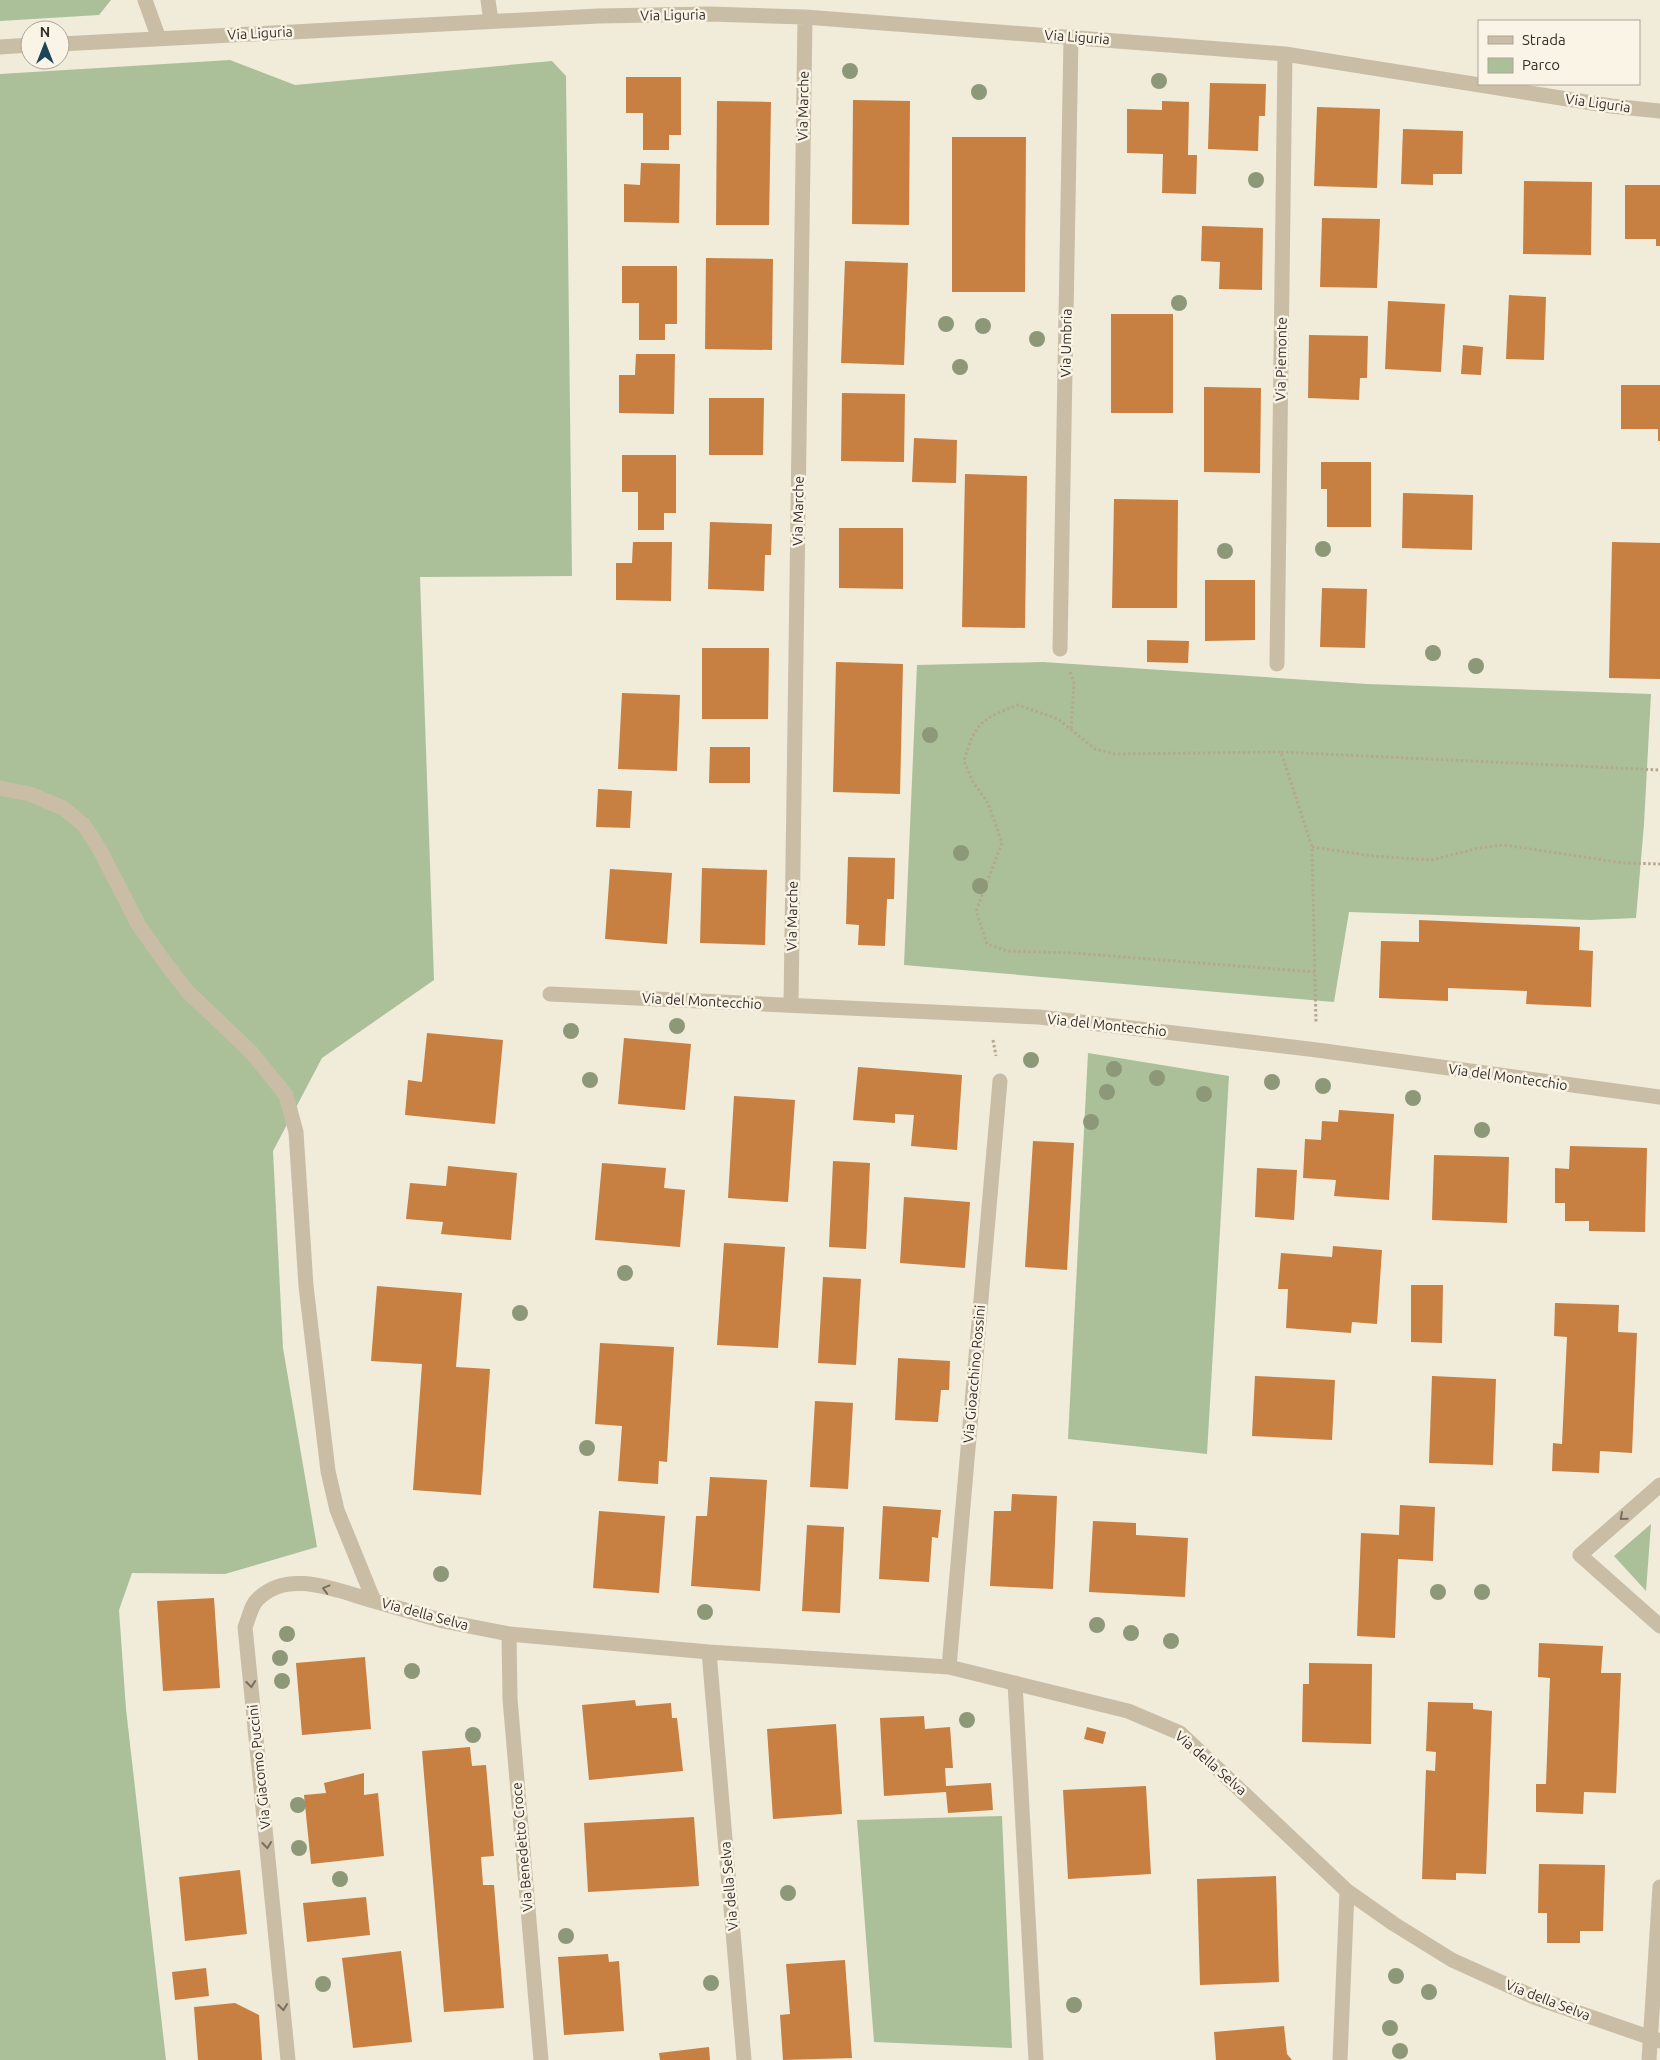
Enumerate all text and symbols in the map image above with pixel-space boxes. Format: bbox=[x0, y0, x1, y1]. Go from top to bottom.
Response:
street label: Via Liguria bbox=[640, 6, 706, 24]
north arrow bbox=[20, 20, 70, 70]
legend bbox=[1478, 20, 1640, 85]
street label: Via Liguria bbox=[227, 23, 293, 43]
text: N bbox=[40, 24, 50, 40]
street label: Via Liguria bbox=[1044, 27, 1110, 47]
text: Strada bbox=[1522, 31, 1566, 48]
text: Parco bbox=[1522, 56, 1560, 73]
street label: Via Marche bbox=[794, 71, 812, 141]
street label: Via Liguria bbox=[1564, 91, 1632, 115]
street label: Via Umbria bbox=[1057, 308, 1075, 378]
street label: Via Piemonte bbox=[1272, 317, 1290, 401]
street label: Via Marche bbox=[789, 476, 807, 546]
street label: Via Marche bbox=[783, 881, 801, 951]
street label: Via del Montecchio bbox=[642, 990, 762, 1012]
street label: Via del Montecchio bbox=[1046, 1011, 1168, 1039]
street label: Via del Montecchio bbox=[1447, 1061, 1569, 1093]
street label: Via Gioacchino Rossini bbox=[960, 1304, 988, 1444]
one-way arrow bbox=[1620, 1511, 1629, 1520]
one-way arrow bbox=[323, 1584, 331, 1594]
street label: Via della Selva bbox=[380, 1595, 470, 1633]
one-way arrow bbox=[245, 1680, 256, 1688]
street label: Via Giacomo Puccini bbox=[244, 1704, 274, 1830]
street label: Via della Selva bbox=[1172, 1728, 1250, 1798]
street label: Via Benedetto Croce bbox=[508, 1782, 536, 1912]
street label: Via della Selva bbox=[717, 1841, 741, 1931]
one-way arrow bbox=[261, 1842, 272, 1850]
street label: Via della Selva bbox=[1503, 1976, 1593, 2024]
one-way arrow bbox=[277, 2003, 288, 2011]

